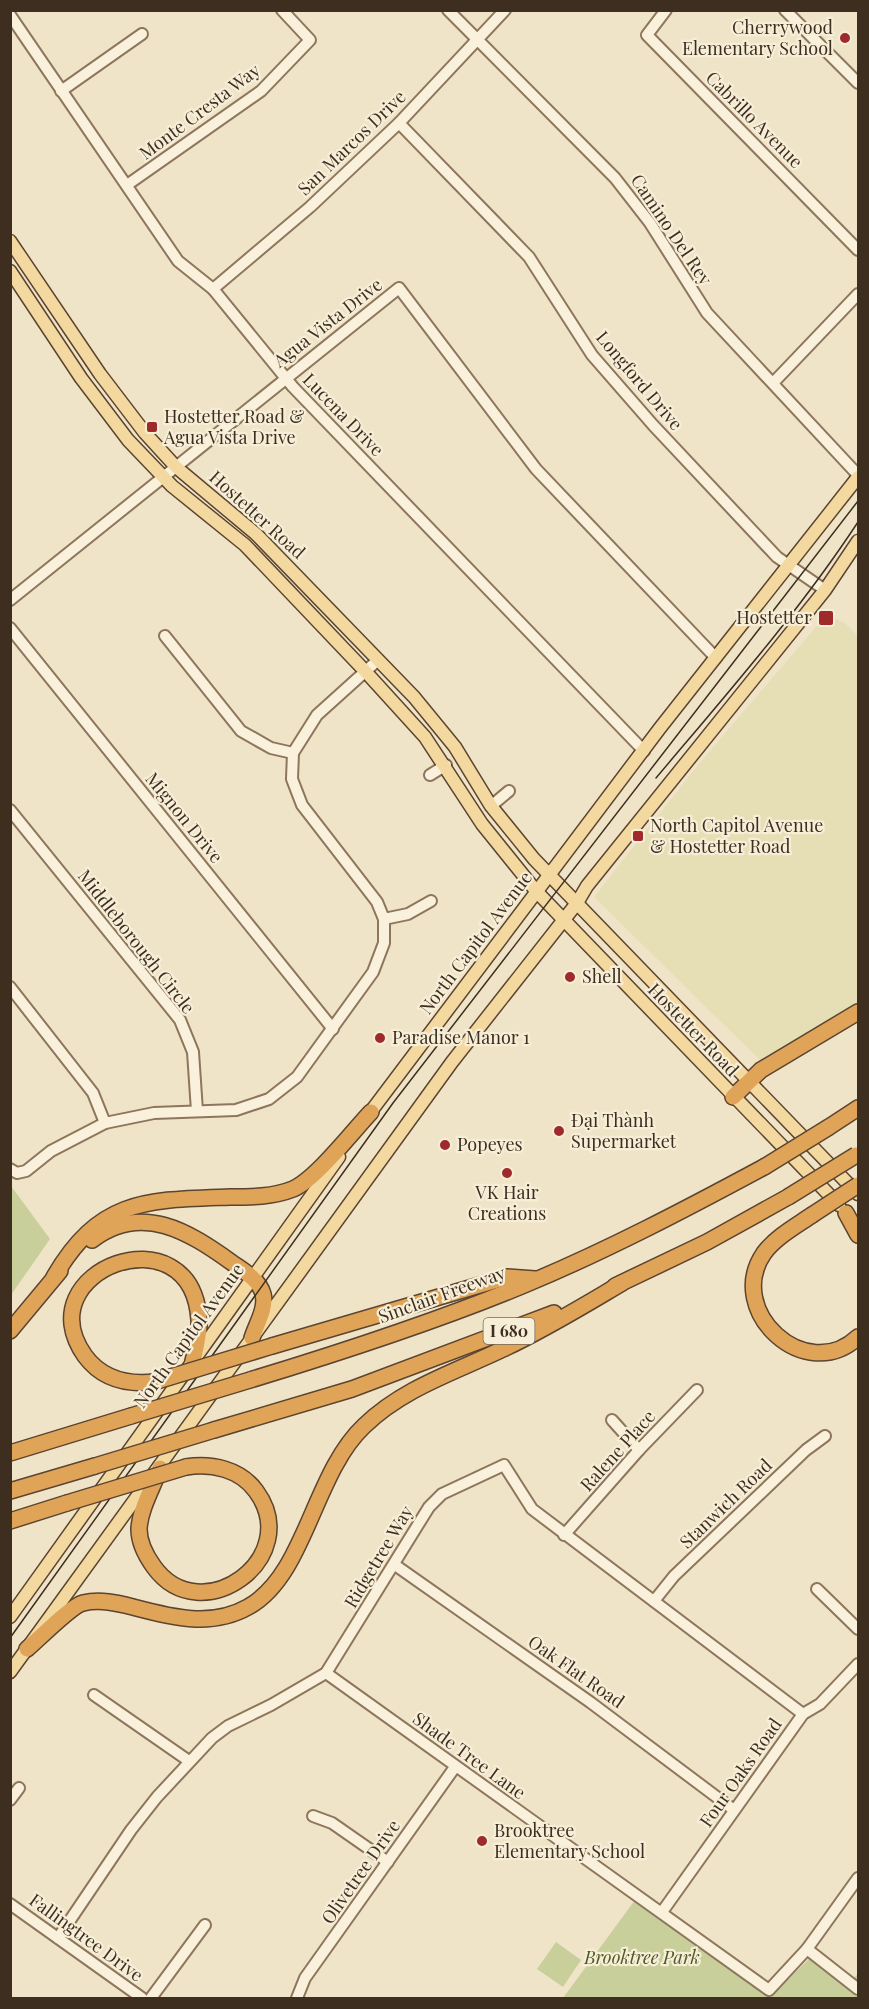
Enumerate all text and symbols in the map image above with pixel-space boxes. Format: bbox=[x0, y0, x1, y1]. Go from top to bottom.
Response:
place label: Cherrywood Elementary School bbox=[682, 15, 834, 60]
marker: Cherrywood Elementary School bbox=[838, 31, 852, 45]
street label: Monte Cresta Way bbox=[134, 58, 265, 165]
street label: Cabrillo Avenue bbox=[701, 66, 808, 173]
street label: San Marcos Drive bbox=[292, 85, 410, 200]
street label: Camino Del Rey bbox=[626, 169, 718, 290]
street label: Agua Vista Drive bbox=[267, 272, 387, 373]
street label: Longford Drive bbox=[591, 326, 688, 435]
street label: Lucena Drive bbox=[298, 368, 389, 461]
place label: Hostetter Road & Agua Vista Drive bbox=[163, 404, 304, 449]
marker: Hostetter Road & Agua Vista Drive bbox=[145, 420, 159, 434]
street label: Hostetter Road bbox=[205, 465, 311, 564]
place label: Hostetter bbox=[736, 605, 812, 629]
marker: Hostetter bbox=[817, 609, 835, 627]
street label: Mignon Drive bbox=[141, 767, 229, 868]
place label: North Capitol Avenue & Hostetter Road bbox=[650, 813, 823, 858]
marker: North Capitol Avenue & Hostetter Road bbox=[631, 829, 645, 843]
street label: Middleborough Circle bbox=[73, 864, 201, 1018]
street label: North Capitol Avenue bbox=[413, 866, 537, 1019]
place label: Shell bbox=[582, 964, 622, 988]
marker: Shell bbox=[563, 970, 577, 984]
street label: Hostetter Road bbox=[643, 977, 745, 1082]
place label: Paradise Manor 1 bbox=[392, 1025, 530, 1049]
marker: Paradise Manor 1 bbox=[373, 1031, 387, 1045]
place label: Đại Thành Supermarket bbox=[571, 1108, 677, 1153]
marker: Đại Thành Supermarket bbox=[552, 1124, 566, 1138]
place label: Popeyes bbox=[457, 1132, 523, 1156]
marker: Popeyes bbox=[438, 1138, 452, 1152]
marker: VK Hair Creations bbox=[500, 1166, 514, 1180]
place label: VK Hair Creations bbox=[468, 1180, 546, 1225]
street label: North Capitol Avenue bbox=[128, 1258, 249, 1413]
street label: Sinclair Freeway bbox=[375, 1260, 509, 1328]
road number: I 680 bbox=[484, 1318, 534, 1344]
street label: Ralene Place bbox=[574, 1405, 660, 1496]
street label: Stanwich Road bbox=[674, 1453, 777, 1553]
street label: Ridgetree Way bbox=[338, 1501, 418, 1612]
street label: Oak Flat Road bbox=[524, 1629, 630, 1713]
street label: Shade Tree Lane bbox=[408, 1706, 531, 1804]
street label: Four Oaks Road bbox=[694, 1713, 787, 1832]
street label: Olivetree Drive bbox=[315, 1815, 405, 1928]
place label: Brooktree Elementary School bbox=[494, 1818, 645, 1863]
marker: Brooktree Elementary School bbox=[475, 1834, 489, 1848]
street label: Fallingtree Drive bbox=[25, 1888, 148, 1987]
park label: Brooktree Park bbox=[583, 1945, 700, 1969]

